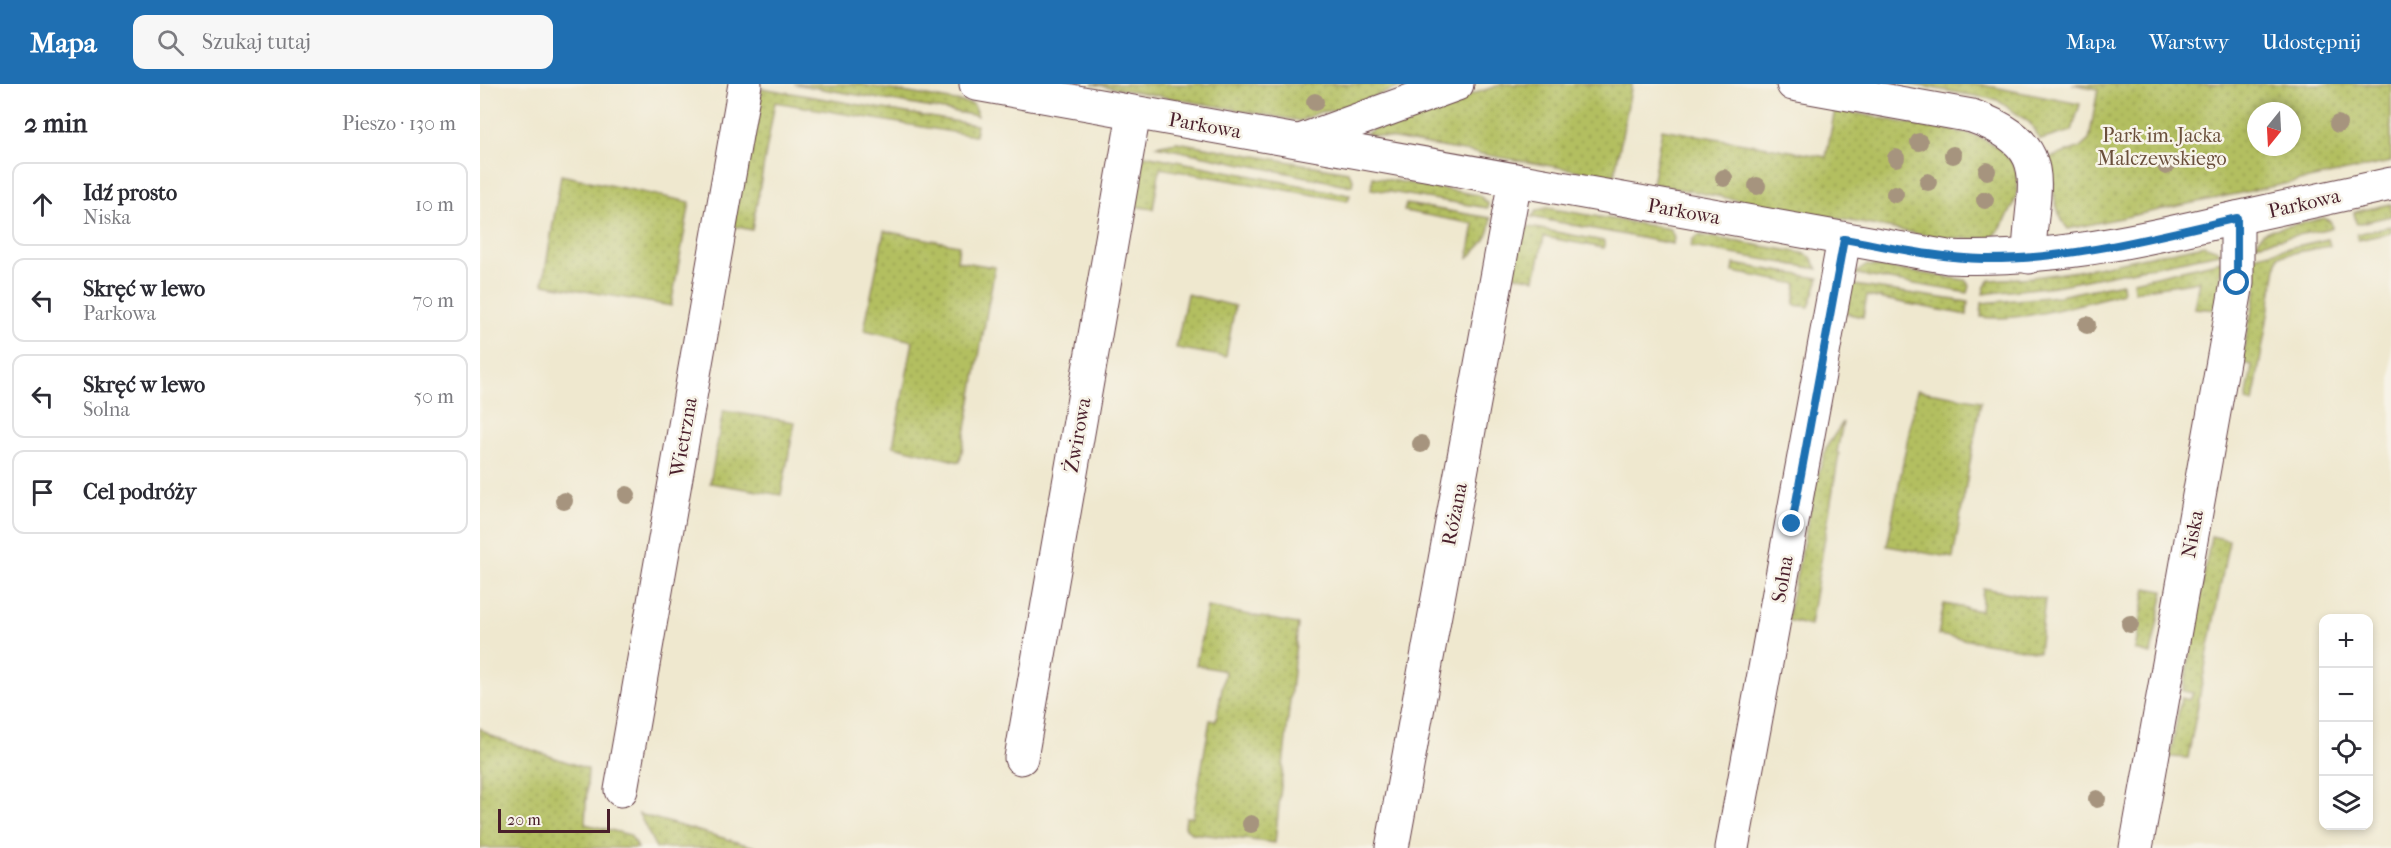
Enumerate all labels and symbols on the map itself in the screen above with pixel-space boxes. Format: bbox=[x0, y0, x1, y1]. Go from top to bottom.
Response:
north arrow bbox=[2247, 102, 2301, 156]
street label: Parkowa bbox=[1167, 108, 1244, 143]
park label: Park im. Jacka Malczewskiego bbox=[2097, 124, 2227, 170]
street label: Parkowa bbox=[2266, 184, 2343, 223]
street label: Parkowa bbox=[1646, 194, 1723, 229]
route start bbox=[2223, 269, 2249, 295]
street label: Wietrzna bbox=[665, 395, 702, 480]
street label: Żwirowa bbox=[1059, 395, 1096, 474]
street label: Różana bbox=[1437, 480, 1472, 547]
street label: Niska bbox=[2177, 508, 2208, 560]
route end bbox=[1778, 510, 1804, 536]
street label: Solna bbox=[1767, 553, 1798, 604]
scale bar bbox=[498, 806, 610, 834]

